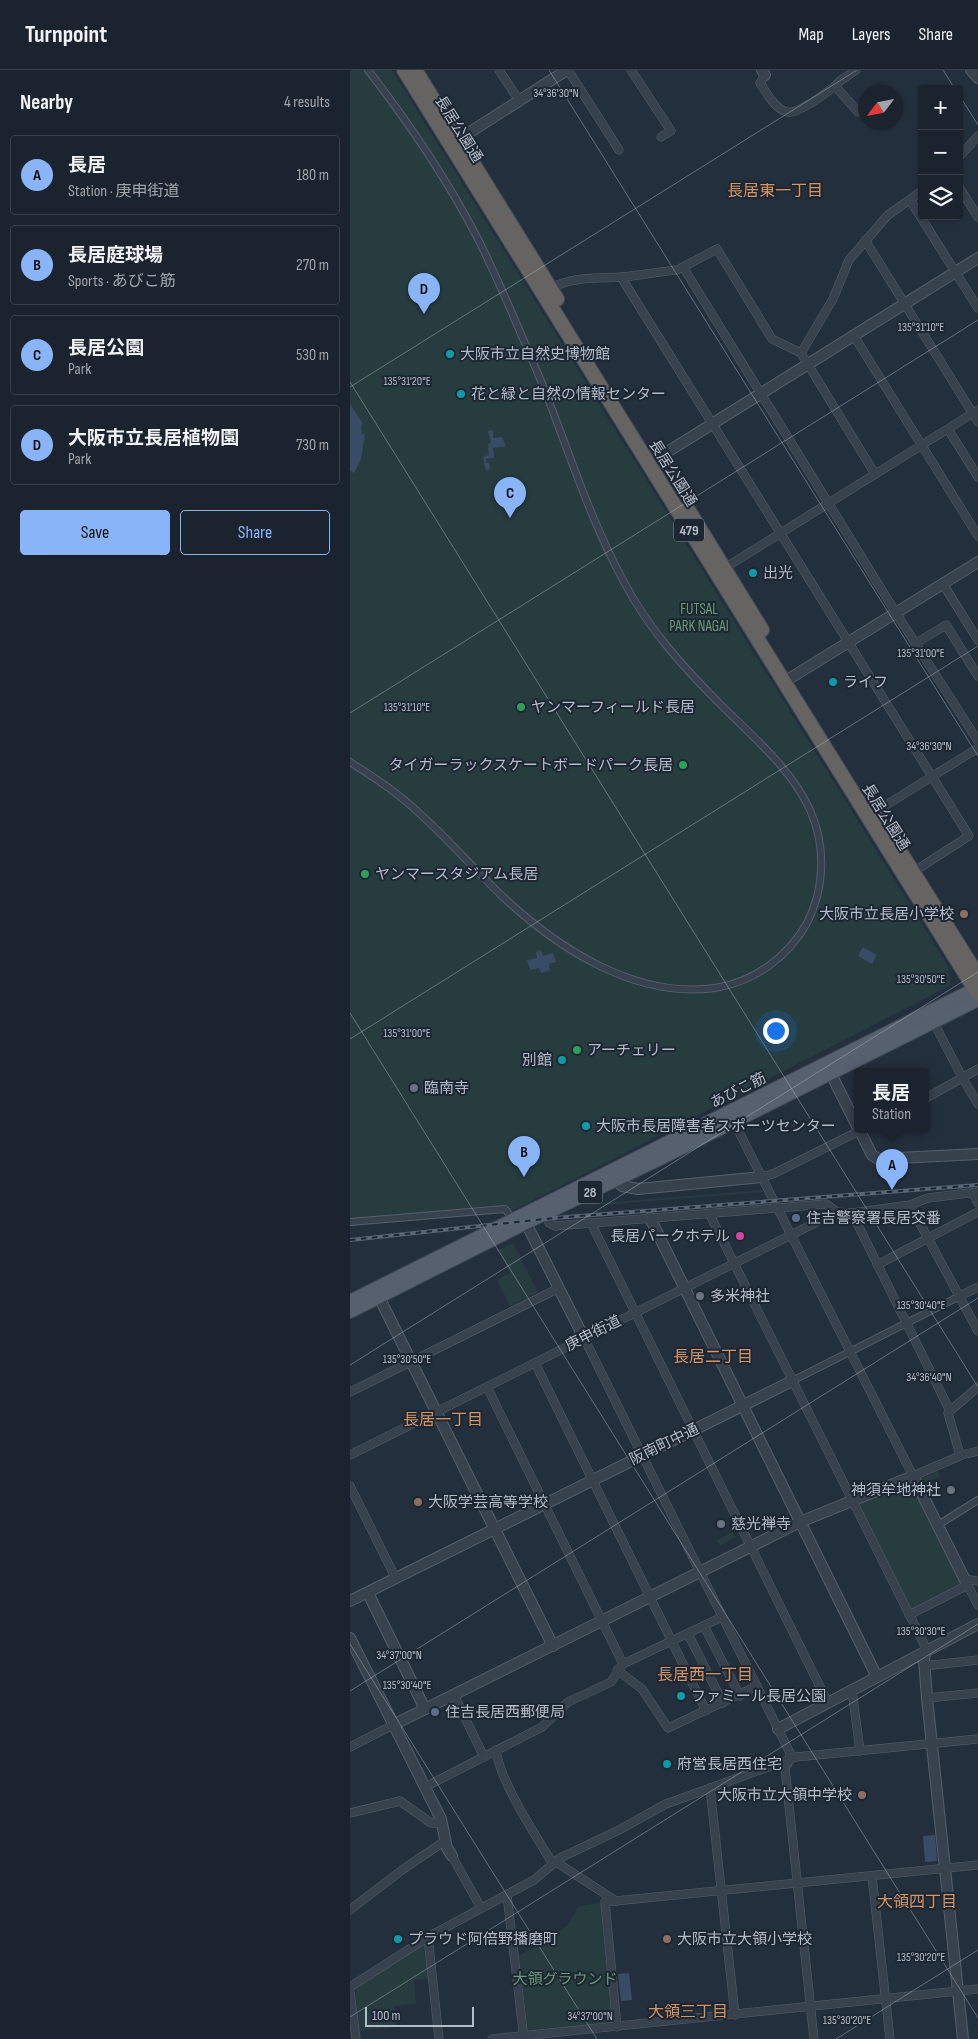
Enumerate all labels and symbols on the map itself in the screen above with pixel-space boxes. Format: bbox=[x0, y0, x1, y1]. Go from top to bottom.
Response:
north arrow bbox=[858, 85, 903, 130]
text: 34°36'30"N bbox=[533, 86, 579, 101]
street label: 長居公園通 bbox=[431, 92, 487, 166]
district label: 長居東一丁目 bbox=[727, 182, 823, 201]
pin: D bbox=[408, 273, 440, 314]
text: 135°31'10"E bbox=[898, 320, 944, 335]
place label: 大阪市立自然史博物館 bbox=[460, 345, 610, 364]
marker: 大阪市立自然史博物館 bbox=[444, 348, 456, 360]
text: 135°31'20"E bbox=[383, 374, 431, 389]
place label: 花と緑と自然の情報センター bbox=[471, 385, 666, 404]
marker: 花と緑と自然の情報センター bbox=[455, 388, 467, 400]
street label: 長居公園通 bbox=[645, 436, 701, 510]
pin: C bbox=[494, 477, 526, 518]
road number: 479 bbox=[674, 518, 704, 542]
place label: 出光 bbox=[763, 564, 793, 583]
marker: 出光 bbox=[747, 567, 759, 579]
park label: FUTSAL PARK NAGAI bbox=[669, 600, 729, 636]
text: 135°31'00"E bbox=[897, 646, 945, 661]
place label: ライフ bbox=[843, 673, 888, 692]
marker: ライフ bbox=[827, 676, 839, 688]
place label: ヤンマーフィールド長居 bbox=[531, 698, 695, 717]
text: 135°31'10"E bbox=[384, 700, 430, 715]
marker: ヤンマーフィールド長居 bbox=[515, 701, 527, 713]
text: 34°36'30"N bbox=[906, 739, 952, 754]
place label: タイガーラックスケートボードパーク長居 bbox=[388, 756, 673, 775]
marker: タイガーラックスケートボードパーク長居 bbox=[677, 759, 689, 771]
street label: 長居公園通 bbox=[858, 780, 914, 854]
place label: ヤンマースタジアム長居 bbox=[375, 865, 538, 884]
marker: ヤンマースタジアム長居 bbox=[359, 868, 371, 880]
place label: 大阪市立長居小学校 bbox=[819, 905, 954, 924]
marker: 大阪市立長居小学校 bbox=[958, 908, 970, 920]
text: 135°30'50"E bbox=[897, 972, 945, 987]
your location bbox=[763, 1018, 789, 1044]
text: 135°31'00"E bbox=[383, 1026, 431, 1041]
place label: アーチェリー bbox=[587, 1041, 676, 1060]
marker: アーチェリー bbox=[571, 1044, 583, 1056]
place label: 別館 bbox=[522, 1051, 552, 1070]
marker: 別館 bbox=[556, 1054, 568, 1066]
street label: あびこ筋 bbox=[707, 1068, 769, 1113]
place label: 臨南寺 bbox=[424, 1079, 469, 1098]
marker: 臨南寺 bbox=[408, 1082, 420, 1094]
place label: 大阪市長居障害者スポーツセンター bbox=[596, 1117, 836, 1136]
marker: 大阪市長居障害者スポーツセンター bbox=[580, 1120, 592, 1132]
pin: B bbox=[508, 1136, 540, 1177]
pin: A bbox=[876, 1149, 908, 1190]
road number: 28 bbox=[578, 1180, 602, 1204]
place label: 住吉警察署長居交番 bbox=[806, 1209, 941, 1228]
marker: 住吉警察署長居交番 bbox=[790, 1212, 802, 1224]
place label: 長居パークホテル bbox=[610, 1227, 730, 1246]
marker: 長居パークホテル bbox=[734, 1230, 746, 1242]
place label: 多米神社 bbox=[710, 1287, 770, 1306]
marker: 多米神社 bbox=[694, 1290, 706, 1302]
text: 135°30'40"E bbox=[897, 1298, 945, 1313]
street label: 庚申街道 bbox=[562, 1311, 624, 1356]
district label: 長居二丁目 bbox=[673, 1348, 753, 1367]
text: 135°30'50"E bbox=[383, 1352, 431, 1367]
text: 34°36'40"N bbox=[906, 1370, 952, 1385]
district label: 長居一丁目 bbox=[403, 1411, 483, 1430]
street label: 阪南町中通 bbox=[626, 1419, 702, 1469]
place label: 神須牟地神社 bbox=[851, 1481, 941, 1500]
marker: 神須牟地神社 bbox=[945, 1484, 957, 1496]
place label: 大阪学芸高等学校 bbox=[428, 1493, 548, 1512]
marker: 大阪学芸高等学校 bbox=[412, 1496, 424, 1508]
place label: 慈光禅寺 bbox=[731, 1515, 791, 1534]
marker: 慈光禅寺 bbox=[715, 1518, 727, 1530]
text: 135°30'30"E bbox=[897, 1624, 945, 1639]
text: 34°37'00"N bbox=[376, 1648, 422, 1663]
district label: 長居西一丁目 bbox=[657, 1666, 753, 1685]
text: 135°30'40"E bbox=[383, 1678, 431, 1693]
place label: ファミール長居公園 bbox=[691, 1687, 826, 1706]
marker: ファミール長居公園 bbox=[675, 1690, 687, 1702]
place label: 住吉長居西郵便局 bbox=[445, 1703, 565, 1722]
marker: 住吉長居西郵便局 bbox=[429, 1706, 441, 1718]
place label: 府営長居西住宅 bbox=[677, 1755, 782, 1774]
marker: 府営長居西住宅 bbox=[661, 1758, 673, 1770]
place label: 大阪市立大領中学校 bbox=[717, 1786, 852, 1805]
marker: 大阪市立大領中学校 bbox=[856, 1789, 868, 1801]
district label: 大領四丁目 bbox=[877, 1893, 957, 1912]
place label: プラウド阿倍野播磨町 bbox=[408, 1930, 558, 1949]
place label: 大阪市立大領小学校 bbox=[677, 1930, 812, 1949]
marker: プラウド阿倍野播磨町 bbox=[392, 1933, 404, 1945]
marker: 大阪市立大領小学校 bbox=[661, 1933, 673, 1945]
text: 135°30'20"E bbox=[897, 1950, 945, 1965]
park label: 大領グラウンド bbox=[512, 1970, 618, 1989]
district label: 大領三丁目 bbox=[648, 2003, 728, 2022]
scale bar bbox=[365, 2004, 474, 2027]
text: 34°37'00"N bbox=[567, 2009, 613, 2024]
text: 135°30'20"E bbox=[823, 2013, 871, 2028]

